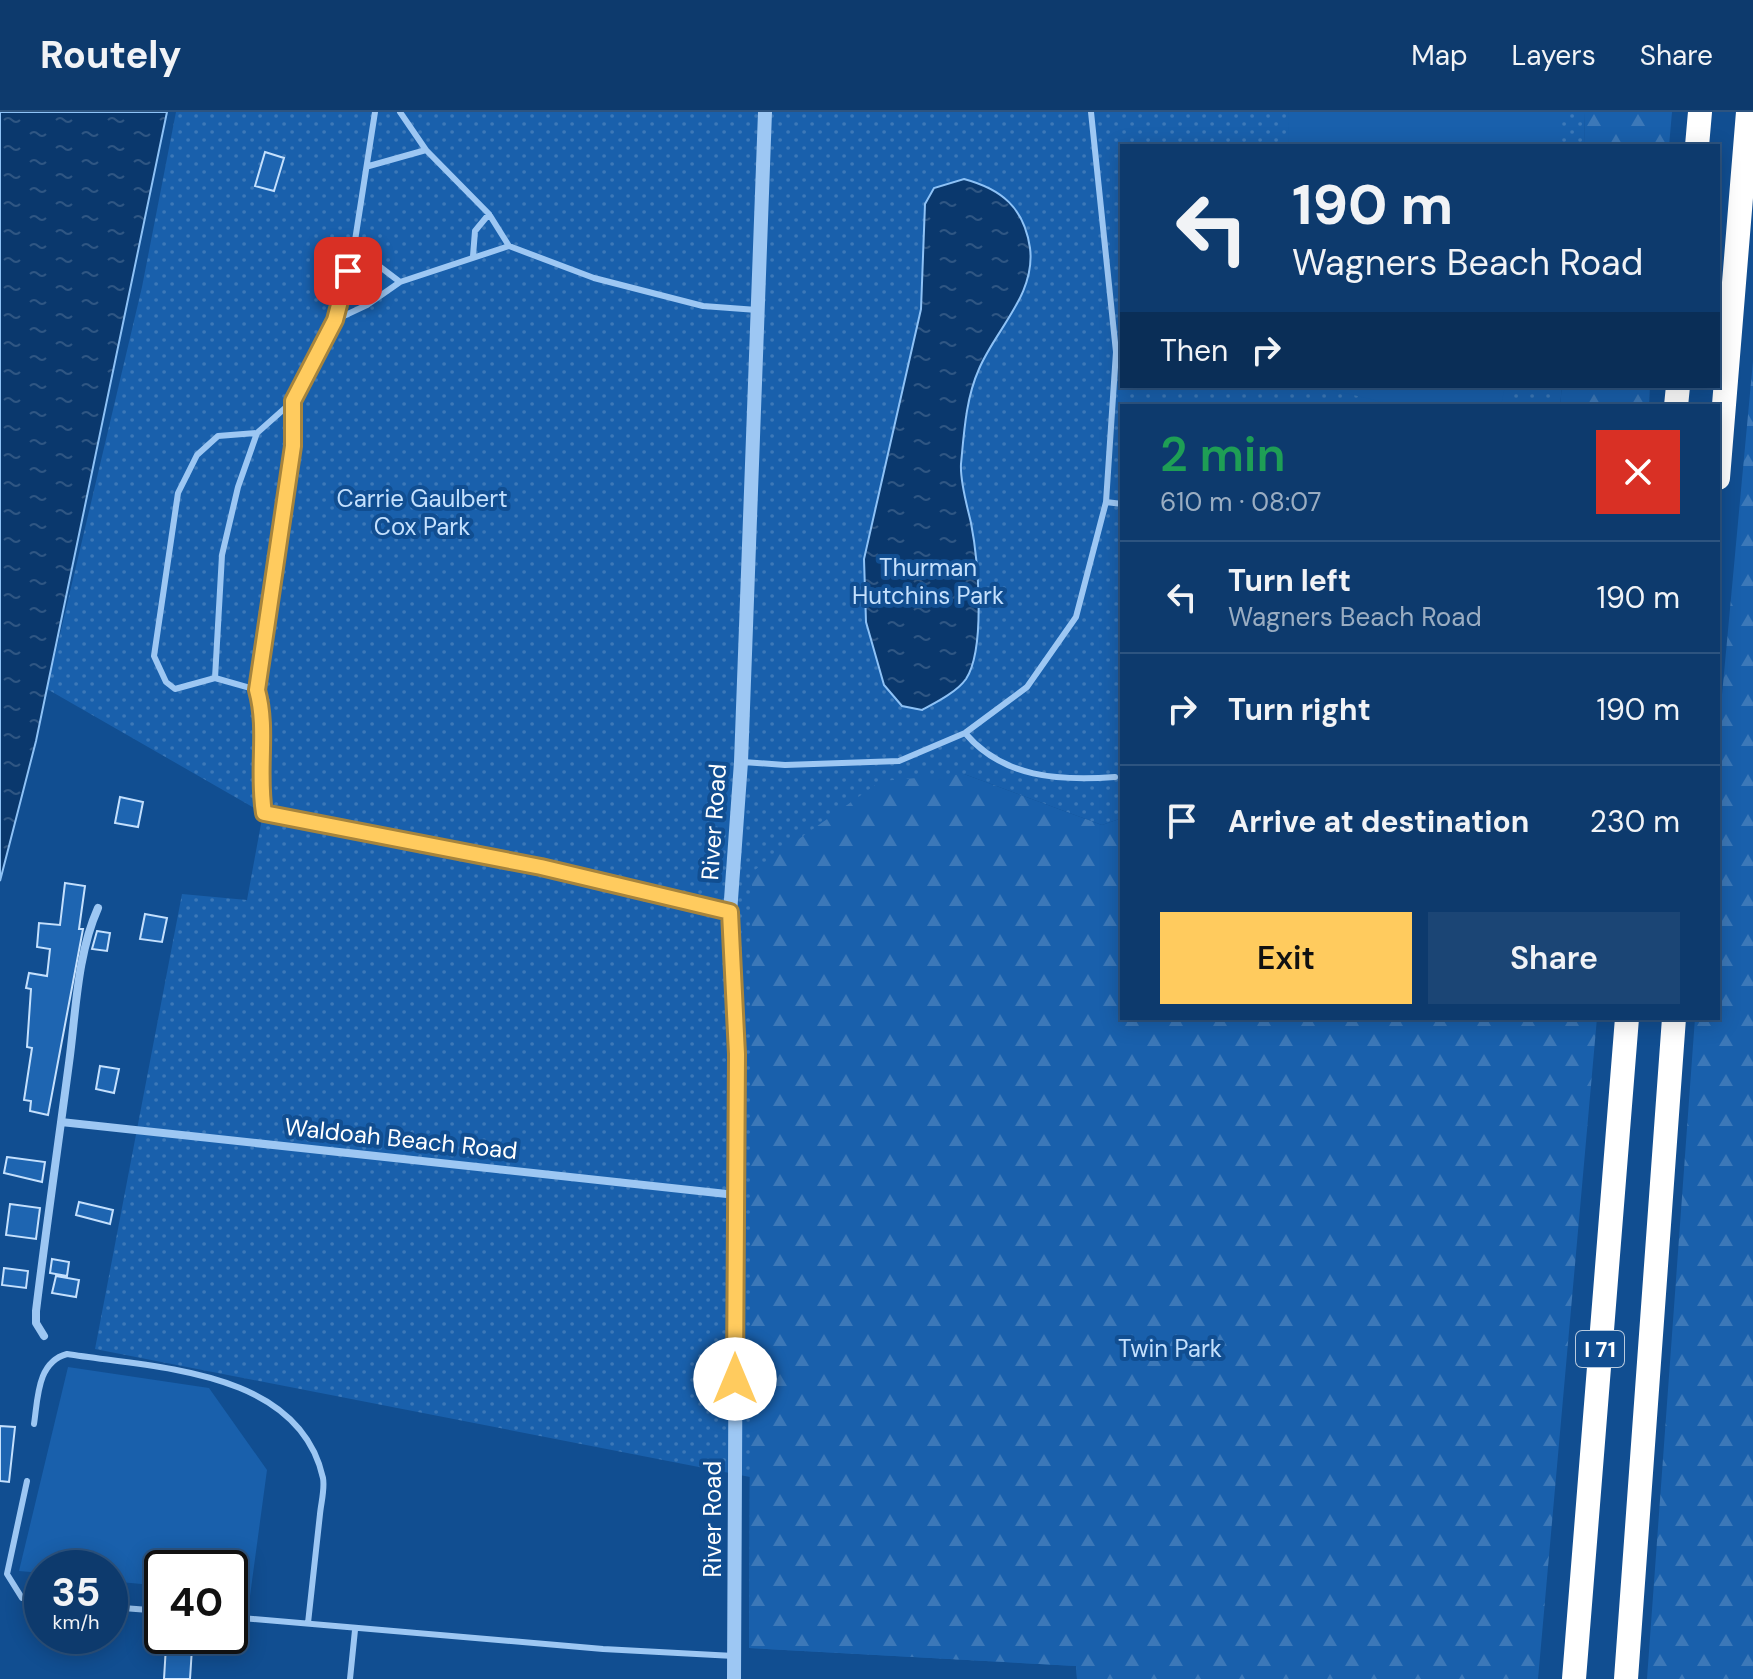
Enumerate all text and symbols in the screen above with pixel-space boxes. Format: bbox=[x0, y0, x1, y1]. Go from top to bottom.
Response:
text: Routely bbox=[40, 30, 181, 80]
text: Map bbox=[1411, 37, 1468, 74]
text: Layers bbox=[1512, 37, 1596, 74]
text: Share bbox=[1640, 37, 1713, 74]
text: 190 m bbox=[1292, 168, 1453, 241]
icon: left bbox=[1160, 176, 1264, 280]
pin bbox=[314, 237, 382, 305]
text: Wagners Beach Road bbox=[1292, 239, 1643, 286]
icon: arrive bbox=[326, 249, 370, 293]
icon: right bbox=[1244, 328, 1288, 372]
text: Then bbox=[1160, 331, 1228, 370]
text: 2 min bbox=[1160, 423, 1286, 486]
button: close bbox=[1596, 430, 1680, 514]
park label: Carrie Gaulbert Cox Park bbox=[336, 483, 508, 542]
text: 610 m · 08:07 bbox=[1160, 485, 1321, 519]
park label: Thurman Hutchins Park bbox=[852, 552, 1004, 611]
text: Turn left bbox=[1228, 561, 1351, 600]
icon: left bbox=[1160, 575, 1204, 619]
text: 190 m bbox=[1597, 578, 1680, 617]
text: Wagners Beach Road bbox=[1228, 600, 1482, 634]
icon: right bbox=[1160, 687, 1204, 731]
text: Turn right bbox=[1228, 690, 1371, 729]
text: 190 m bbox=[1597, 690, 1680, 729]
street label: River Road bbox=[694, 763, 733, 881]
icon: arrive bbox=[1160, 799, 1204, 843]
text: Arrive at destination bbox=[1228, 802, 1529, 841]
text: 230 m bbox=[1590, 802, 1680, 841]
button: Exit bbox=[1160, 912, 1412, 1004]
button: Share bbox=[1428, 912, 1680, 1004]
street label: Waldoah Beach Road bbox=[283, 1111, 519, 1166]
road number: I 71 bbox=[1576, 1331, 1624, 1367]
park label: Twin Park bbox=[1118, 1333, 1222, 1364]
position arrow bbox=[693, 1337, 777, 1421]
street label: River Road bbox=[697, 1461, 728, 1577]
speed limit sign: 40 bbox=[144, 1550, 248, 1654]
text: 35 bbox=[52, 1566, 101, 1618]
text: km/h bbox=[52, 1609, 100, 1635]

